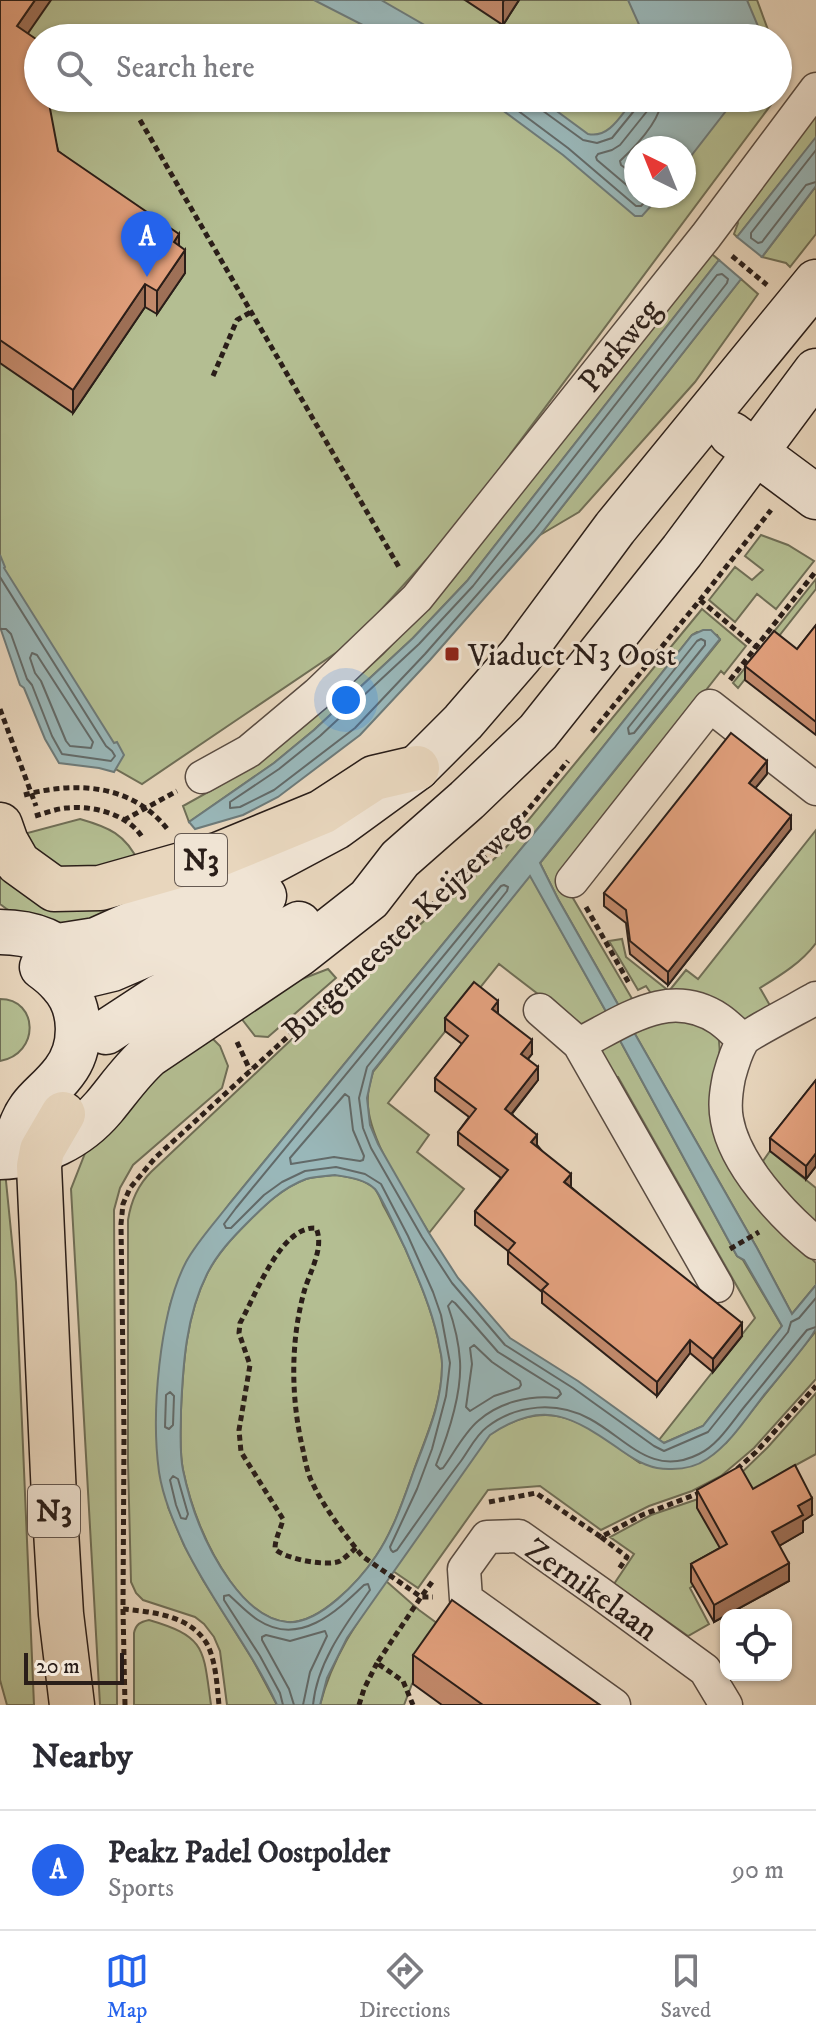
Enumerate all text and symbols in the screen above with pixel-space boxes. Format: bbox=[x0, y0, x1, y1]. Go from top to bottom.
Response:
search box bbox=[24, 24, 792, 112]
icon: search bbox=[52, 46, 96, 90]
text: Search here bbox=[116, 50, 255, 87]
north arrow bbox=[624, 136, 696, 208]
pin: A bbox=[121, 211, 173, 277]
street label: Parkweg bbox=[571, 291, 671, 401]
place label: Viaduct N3 Oost bbox=[467, 636, 676, 676]
marker: Viaduct N3 Oost bbox=[443, 645, 461, 663]
your location bbox=[326, 680, 366, 720]
street label: Burgemeester Keijzerweg bbox=[275, 804, 536, 1051]
road number: N3 bbox=[175, 834, 227, 886]
road number: N3 bbox=[28, 1485, 80, 1537]
street label: Zernikelaan bbox=[517, 1530, 665, 1651]
map controls bbox=[720, 1609, 792, 1681]
button: locate bbox=[720, 1609, 792, 1681]
scale bar bbox=[24, 1649, 124, 1685]
text: 20 m bbox=[36, 1653, 80, 1680]
text: Nearby bbox=[32, 1736, 133, 1778]
text: Peakz Padel Oostpolder bbox=[108, 1835, 390, 1872]
text: A bbox=[50, 1854, 66, 1887]
text: 90 m bbox=[732, 1854, 784, 1887]
text: Sports bbox=[108, 1872, 174, 1905]
tab: Map bbox=[105, 1949, 149, 2024]
tab: Directions bbox=[359, 1949, 450, 2024]
tab: Saved bbox=[660, 1949, 711, 2024]

